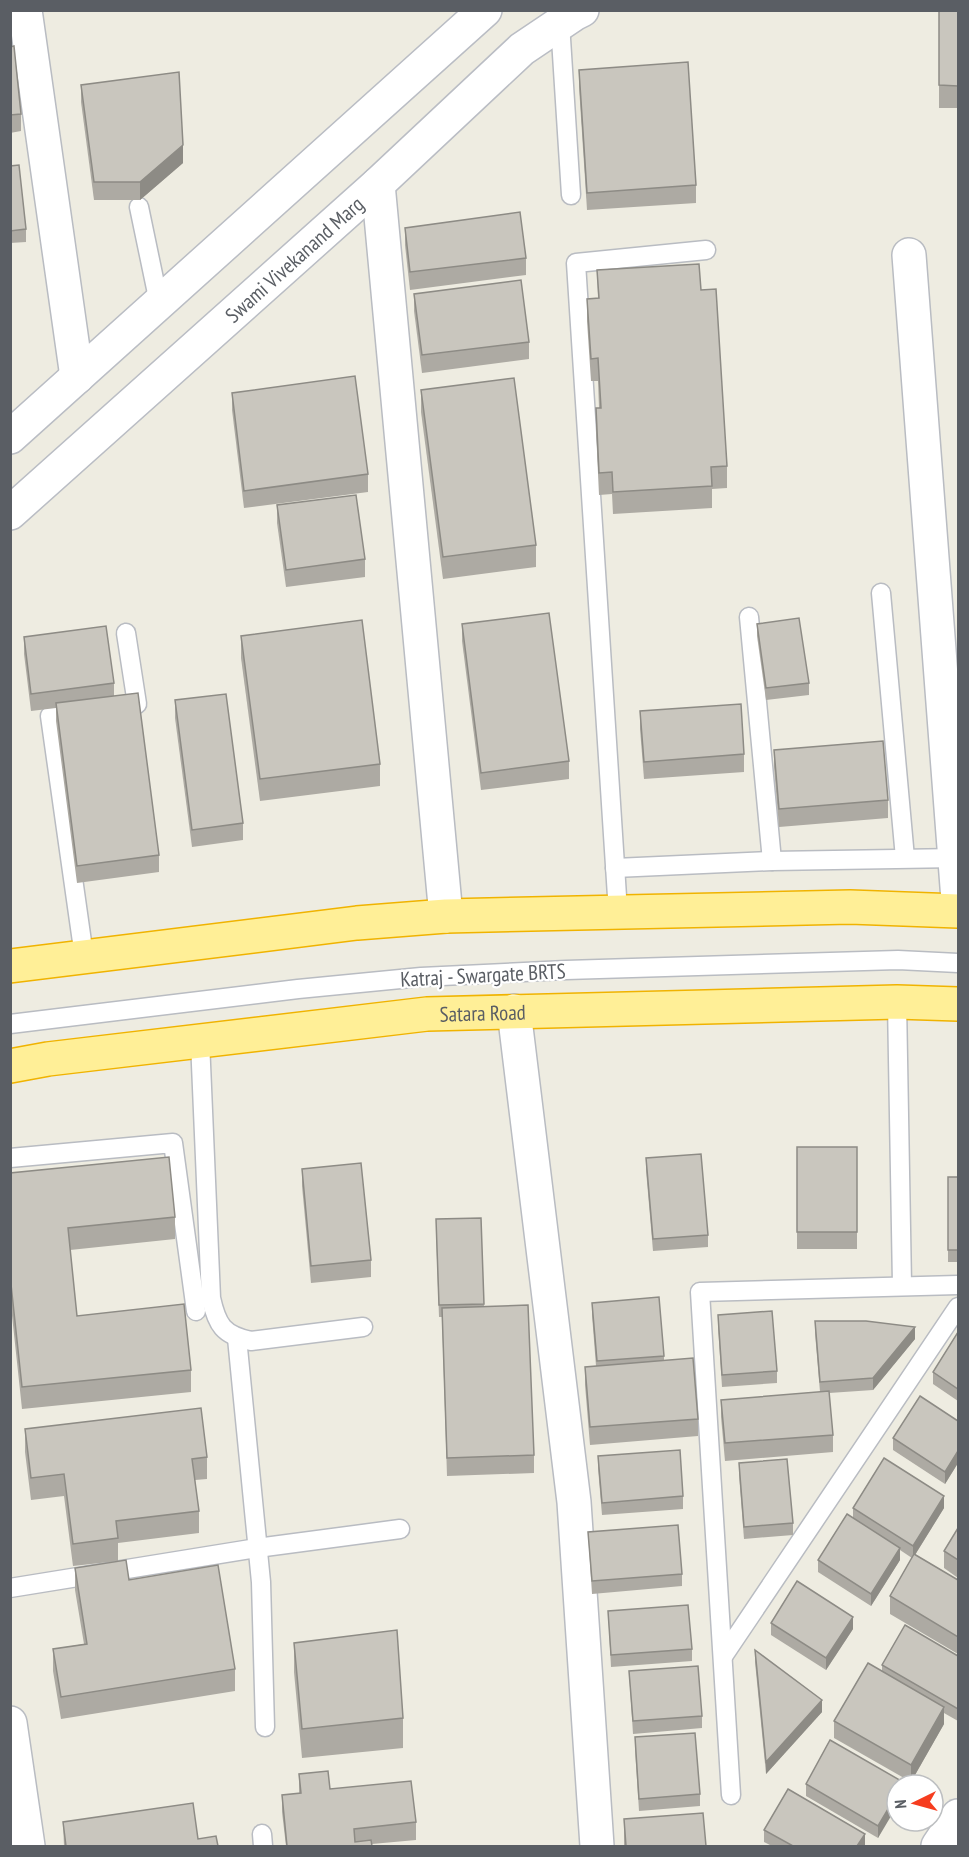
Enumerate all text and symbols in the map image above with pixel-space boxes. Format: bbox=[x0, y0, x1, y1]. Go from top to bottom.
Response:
street label: Swami Vivekanand Marg bbox=[219, 190, 369, 328]
street label: Katraj - Swargate BRTS bbox=[400, 957, 566, 993]
street label: Satara Road bbox=[439, 998, 526, 1027]
north arrow bbox=[885, 1773, 945, 1833]
text: N bbox=[890, 1799, 910, 1809]

